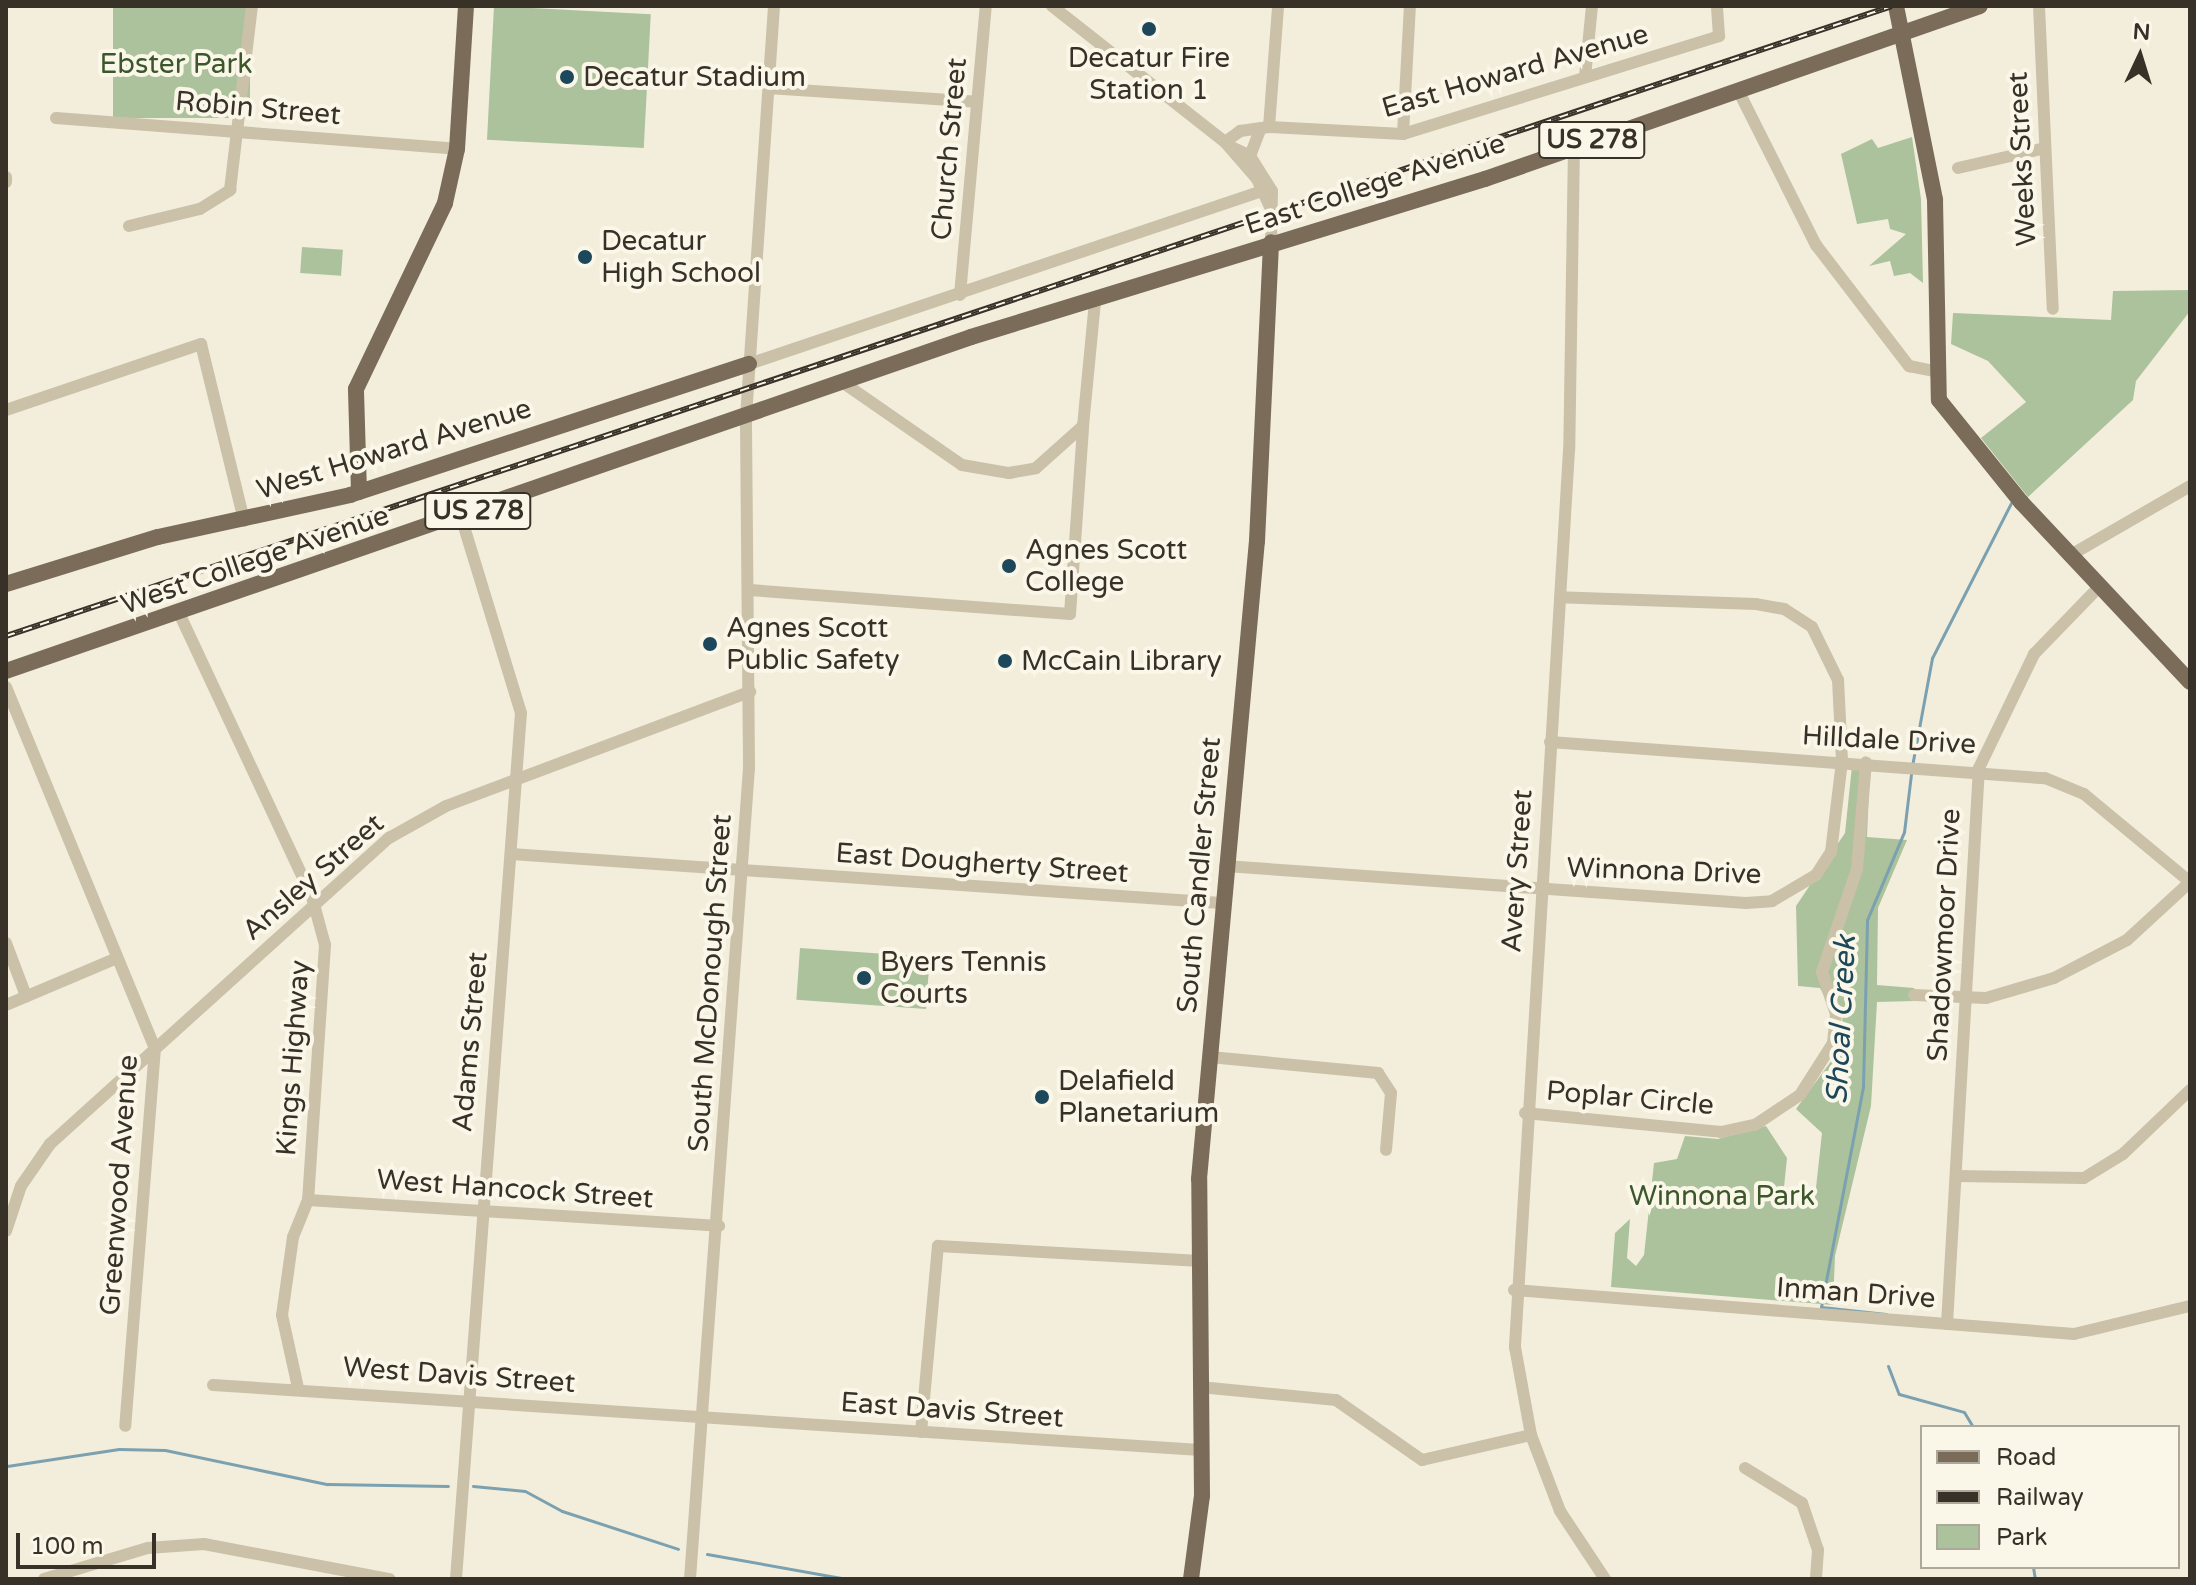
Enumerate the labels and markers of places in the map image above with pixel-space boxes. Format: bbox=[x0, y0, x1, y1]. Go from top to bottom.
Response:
marker: Decatur Fire Station 1 bbox=[1140, 20, 1158, 38]
place label: Decatur Fire Station 1 bbox=[1068, 41, 1230, 107]
place label: Decatur Stadium bbox=[583, 60, 806, 94]
marker: Decatur Stadium bbox=[558, 68, 576, 86]
place label: Decatur High School bbox=[601, 224, 761, 290]
marker: Decatur High School bbox=[576, 248, 594, 266]
place label: Agnes Scott College bbox=[1025, 533, 1187, 599]
marker: Agnes Scott College bbox=[1000, 557, 1018, 575]
place label: Agnes Scott Public Safety bbox=[726, 611, 899, 677]
marker: Agnes Scott Public Safety bbox=[701, 635, 719, 653]
place label: McCain Library bbox=[1021, 644, 1222, 678]
marker: McCain Library bbox=[996, 652, 1014, 670]
place label: Byers Tennis Courts bbox=[880, 945, 1047, 1011]
marker: Byers Tennis Courts bbox=[855, 969, 873, 987]
place label: Delafield Planetarium bbox=[1058, 1064, 1219, 1130]
marker: Delafield Planetarium bbox=[1033, 1088, 1051, 1106]

